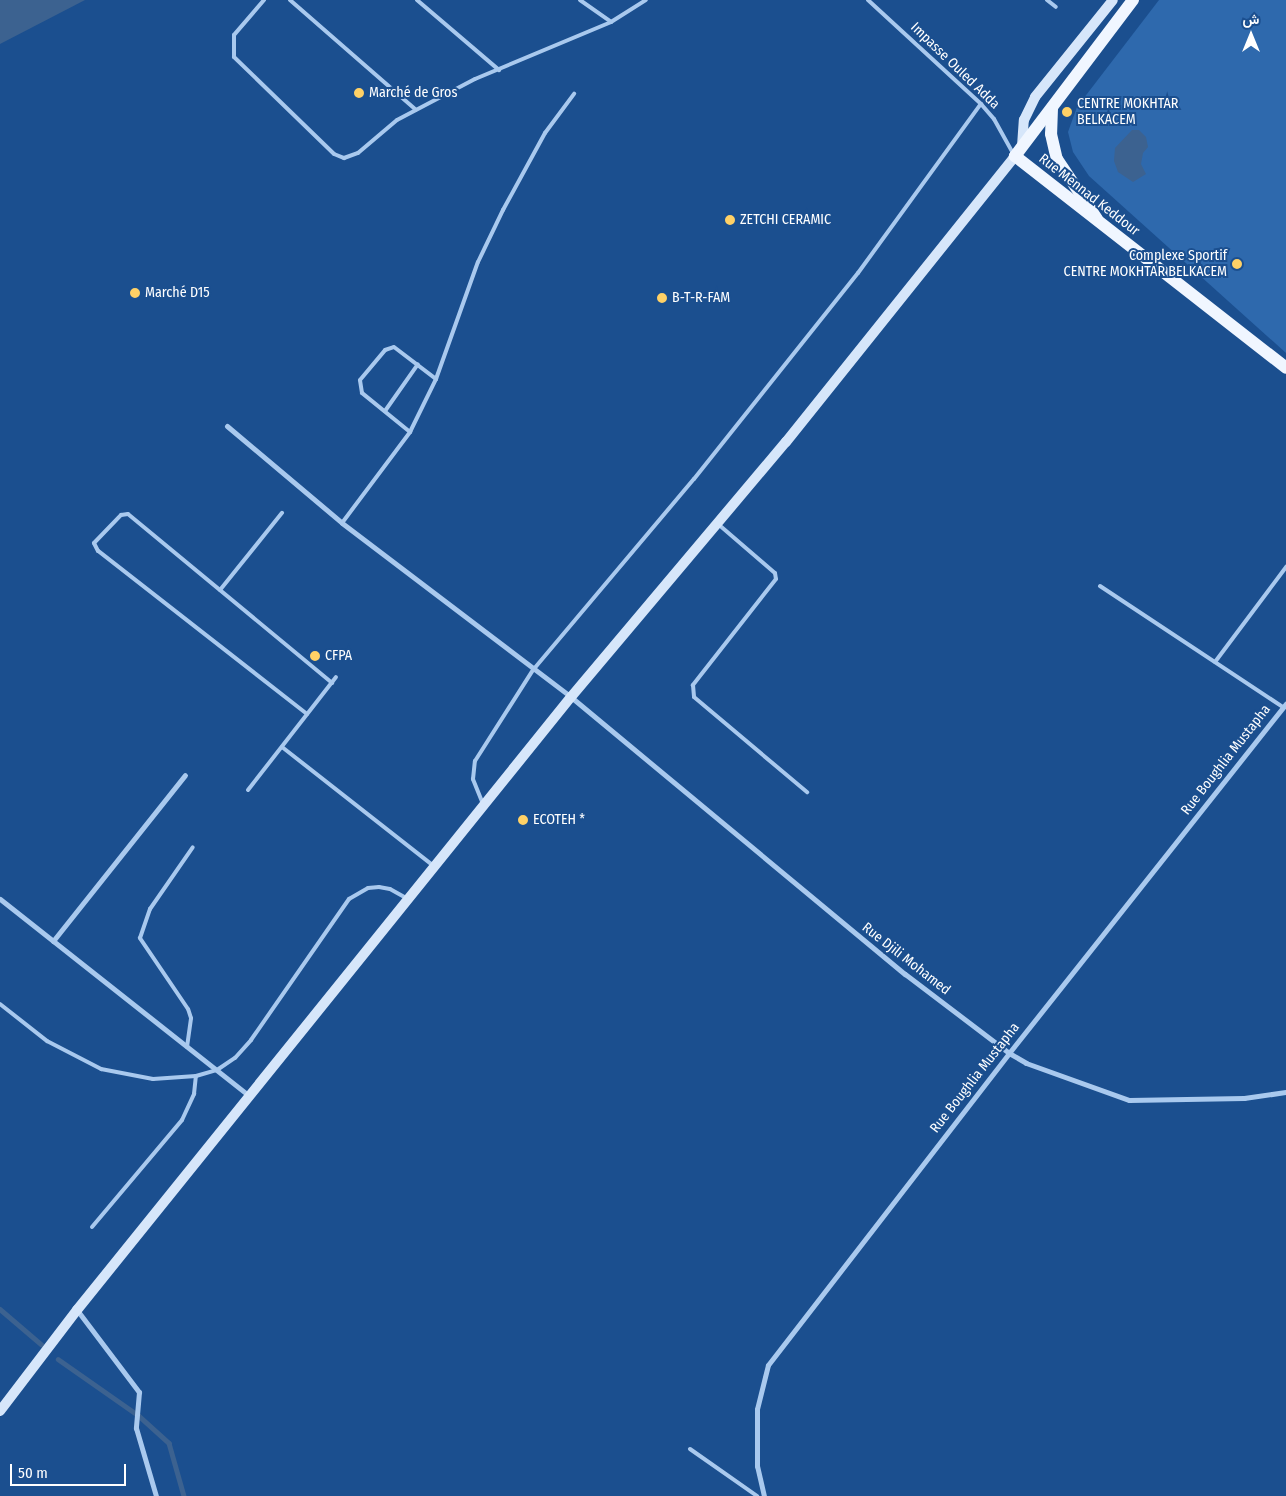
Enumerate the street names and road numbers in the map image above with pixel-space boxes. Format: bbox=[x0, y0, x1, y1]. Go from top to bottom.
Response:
street label: Impasse Ouled Adda bbox=[907, 19, 1003, 113]
street label: Rue Mennad Keddour bbox=[1035, 150, 1143, 240]
street label: Rue Boughlia Mustapha bbox=[1178, 702, 1274, 818]
street label: Rue Djili Mohamed bbox=[858, 919, 954, 999]
street label: Rue Boughlia Mustapha bbox=[927, 1020, 1023, 1136]

